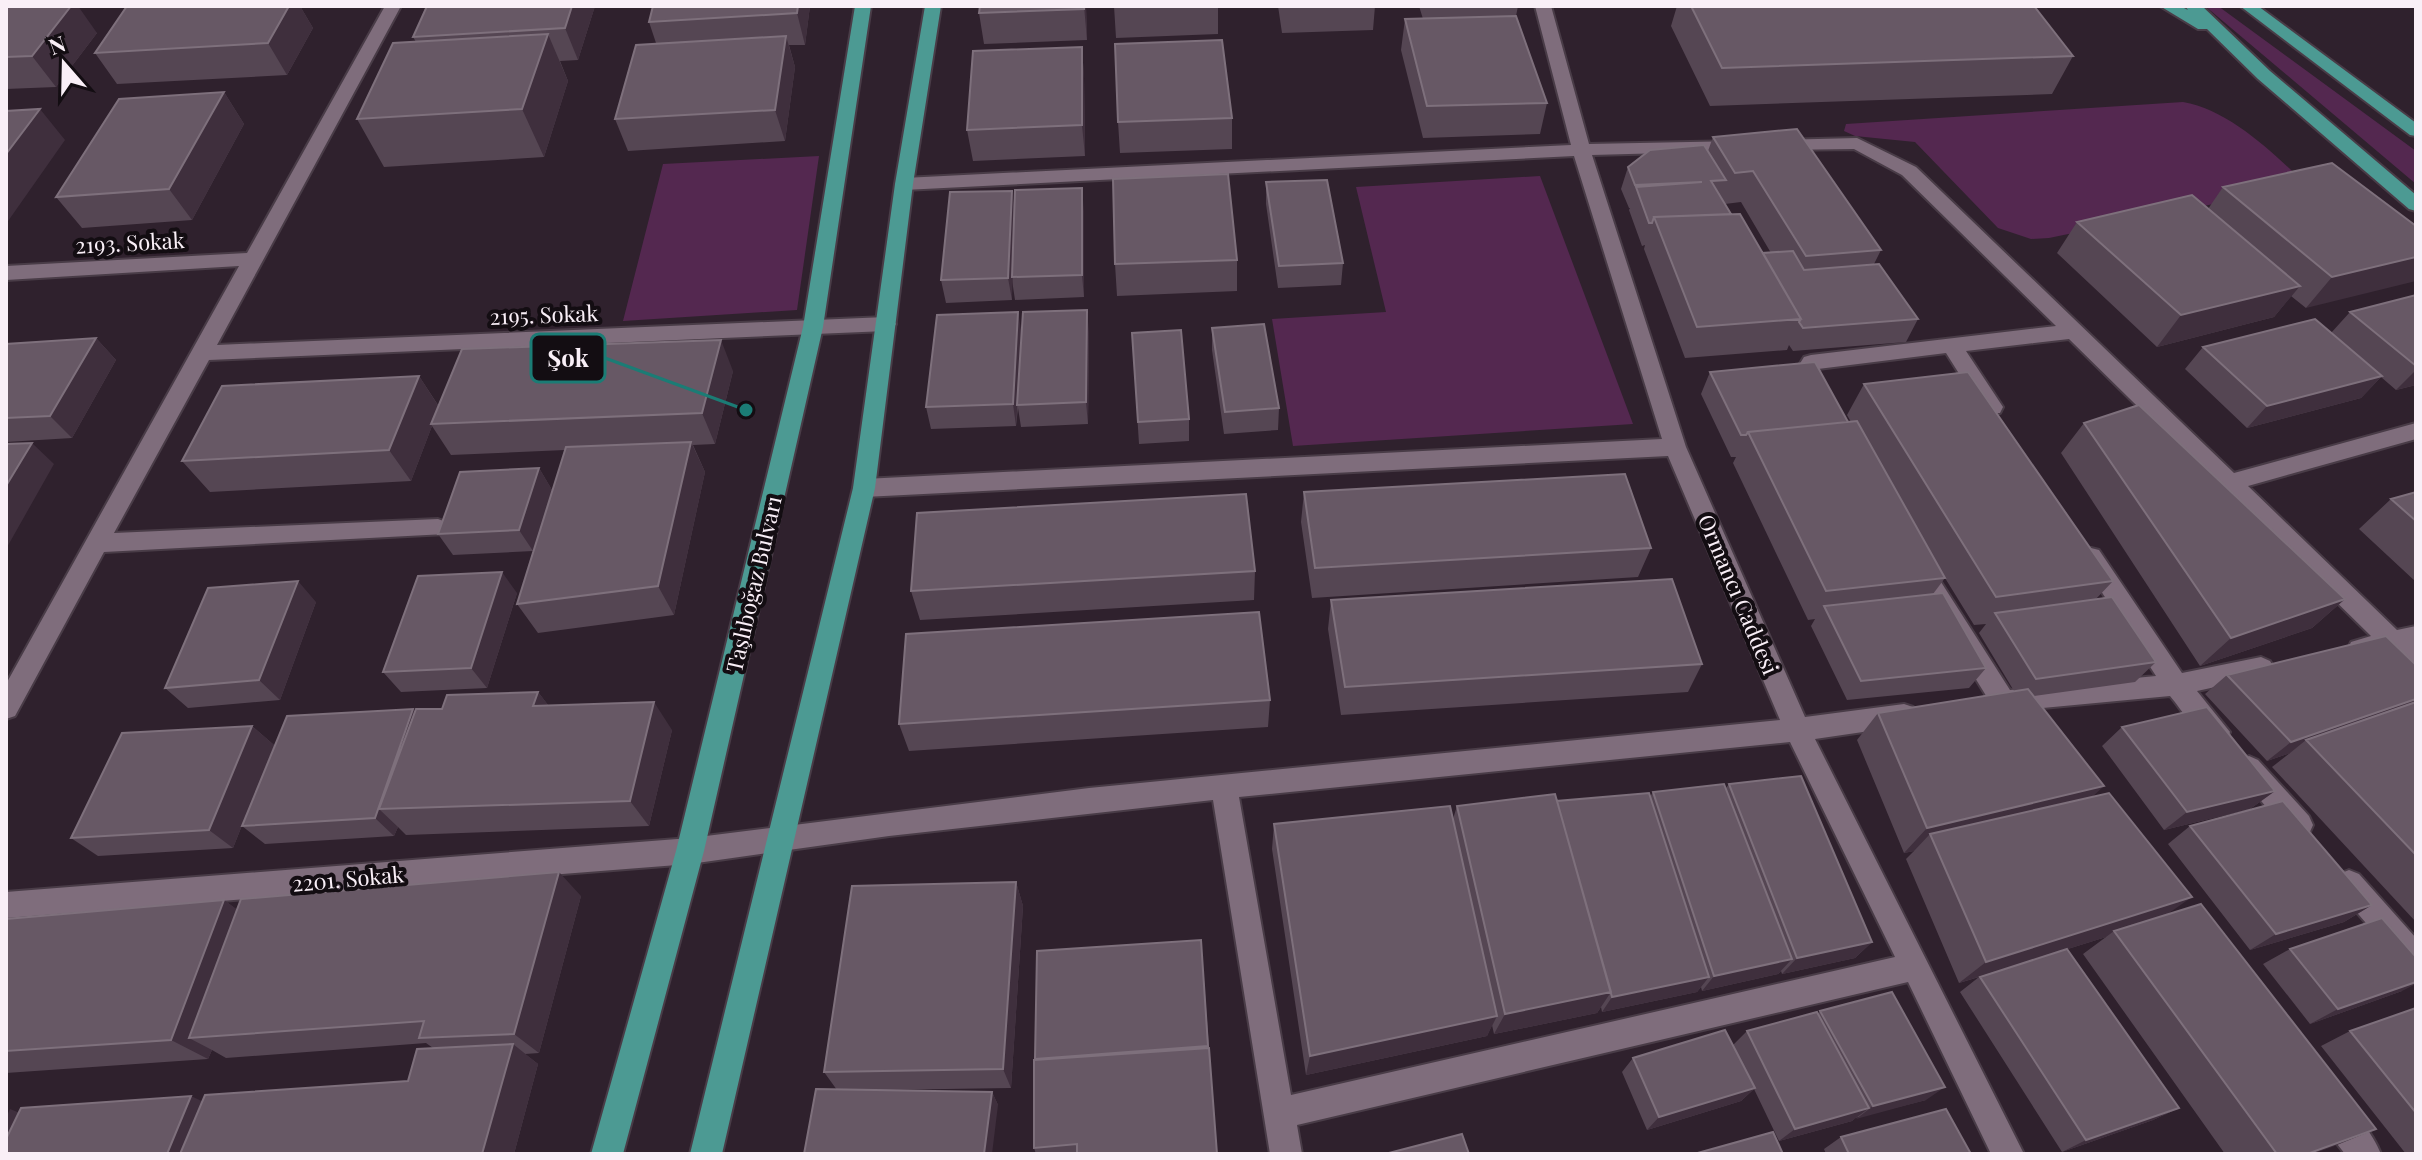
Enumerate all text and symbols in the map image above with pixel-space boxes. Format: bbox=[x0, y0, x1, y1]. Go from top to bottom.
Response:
north arrow bbox=[24, 24, 104, 104]
text: N bbox=[44, 27, 70, 61]
street label: 2193. Sokak bbox=[75, 224, 185, 260]
street label: 2195. Sokak bbox=[489, 297, 599, 331]
callout: Şok bbox=[531, 334, 605, 382]
text: Şok bbox=[547, 341, 590, 373]
street label: Taşlıboğaz Bulvarı bbox=[718, 493, 788, 675]
street label: Ormancı Caddesi bbox=[1692, 509, 1786, 679]
street label: 2201. Sokak bbox=[291, 858, 405, 898]

